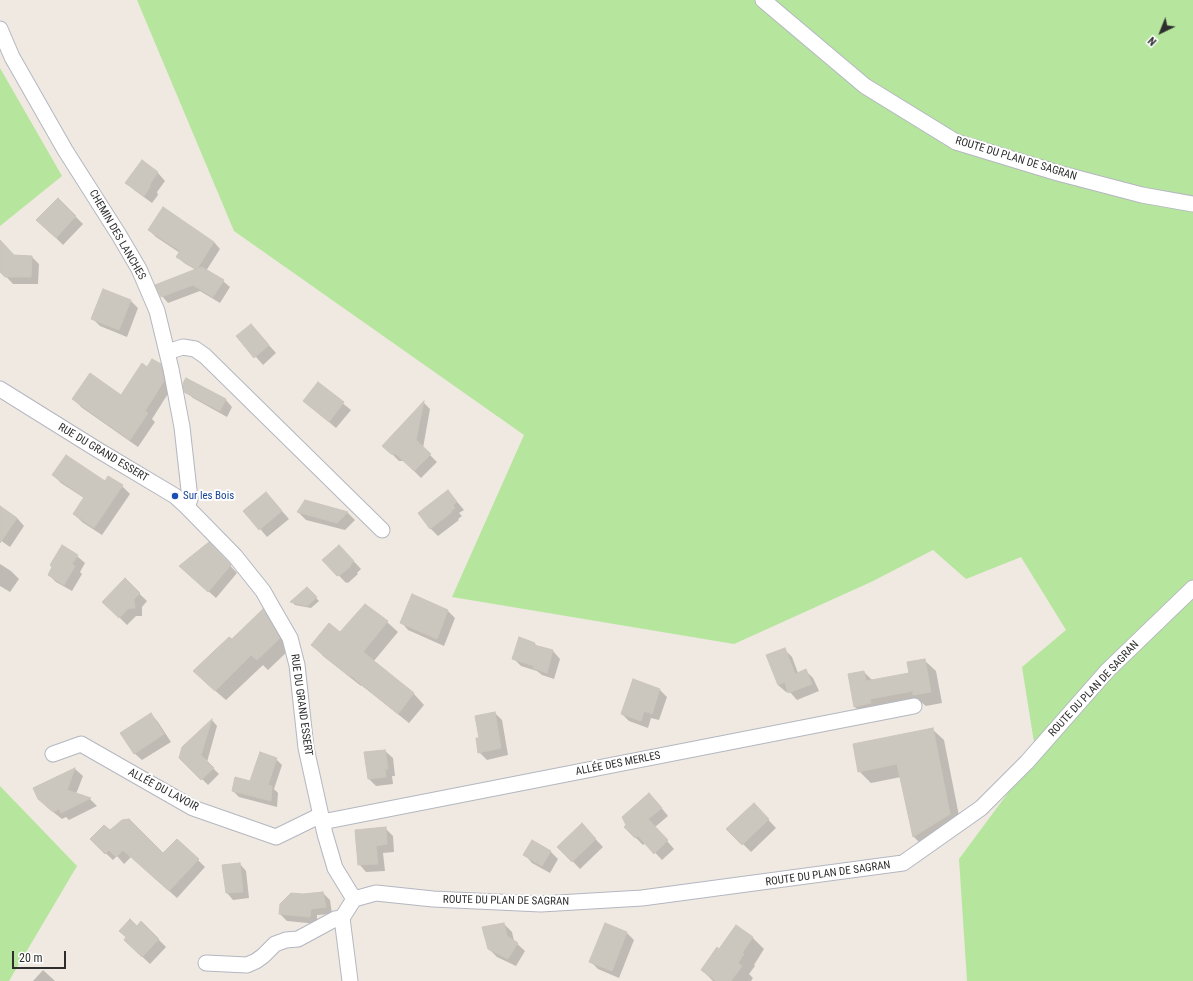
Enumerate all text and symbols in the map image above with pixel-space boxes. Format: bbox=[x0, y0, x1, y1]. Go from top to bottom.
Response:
north arrow bbox=[1141, 12, 1181, 52]
text: N bbox=[1146, 34, 1159, 48]
street label: ROUTE DU PLAN DE SAGRAN bbox=[954, 134, 1078, 184]
street label: CHEMIN DES LANCHES bbox=[86, 188, 148, 282]
street label: RUE DU GRAND ESSERT bbox=[56, 421, 150, 485]
place label: Sur les Bois bbox=[183, 489, 234, 503]
marker: Sur les Bois bbox=[170, 491, 180, 501]
street label: ROUTE DU PLAN DE SAGRAN bbox=[1046, 638, 1142, 740]
street label: RUE DU GRAND ESSERT bbox=[287, 653, 315, 757]
street label: ALLÉE DES MERLES bbox=[574, 749, 662, 779]
street label: ALLÉE DU LAVOIR bbox=[126, 766, 200, 814]
street label: ROUTE DU PLAN DE SAGRAN bbox=[765, 859, 891, 889]
street label: ROUTE DU PLAN DE SAGRAN bbox=[443, 893, 569, 909]
scale bar bbox=[14, 943, 68, 969]
text: 20 m bbox=[19, 951, 43, 965]

